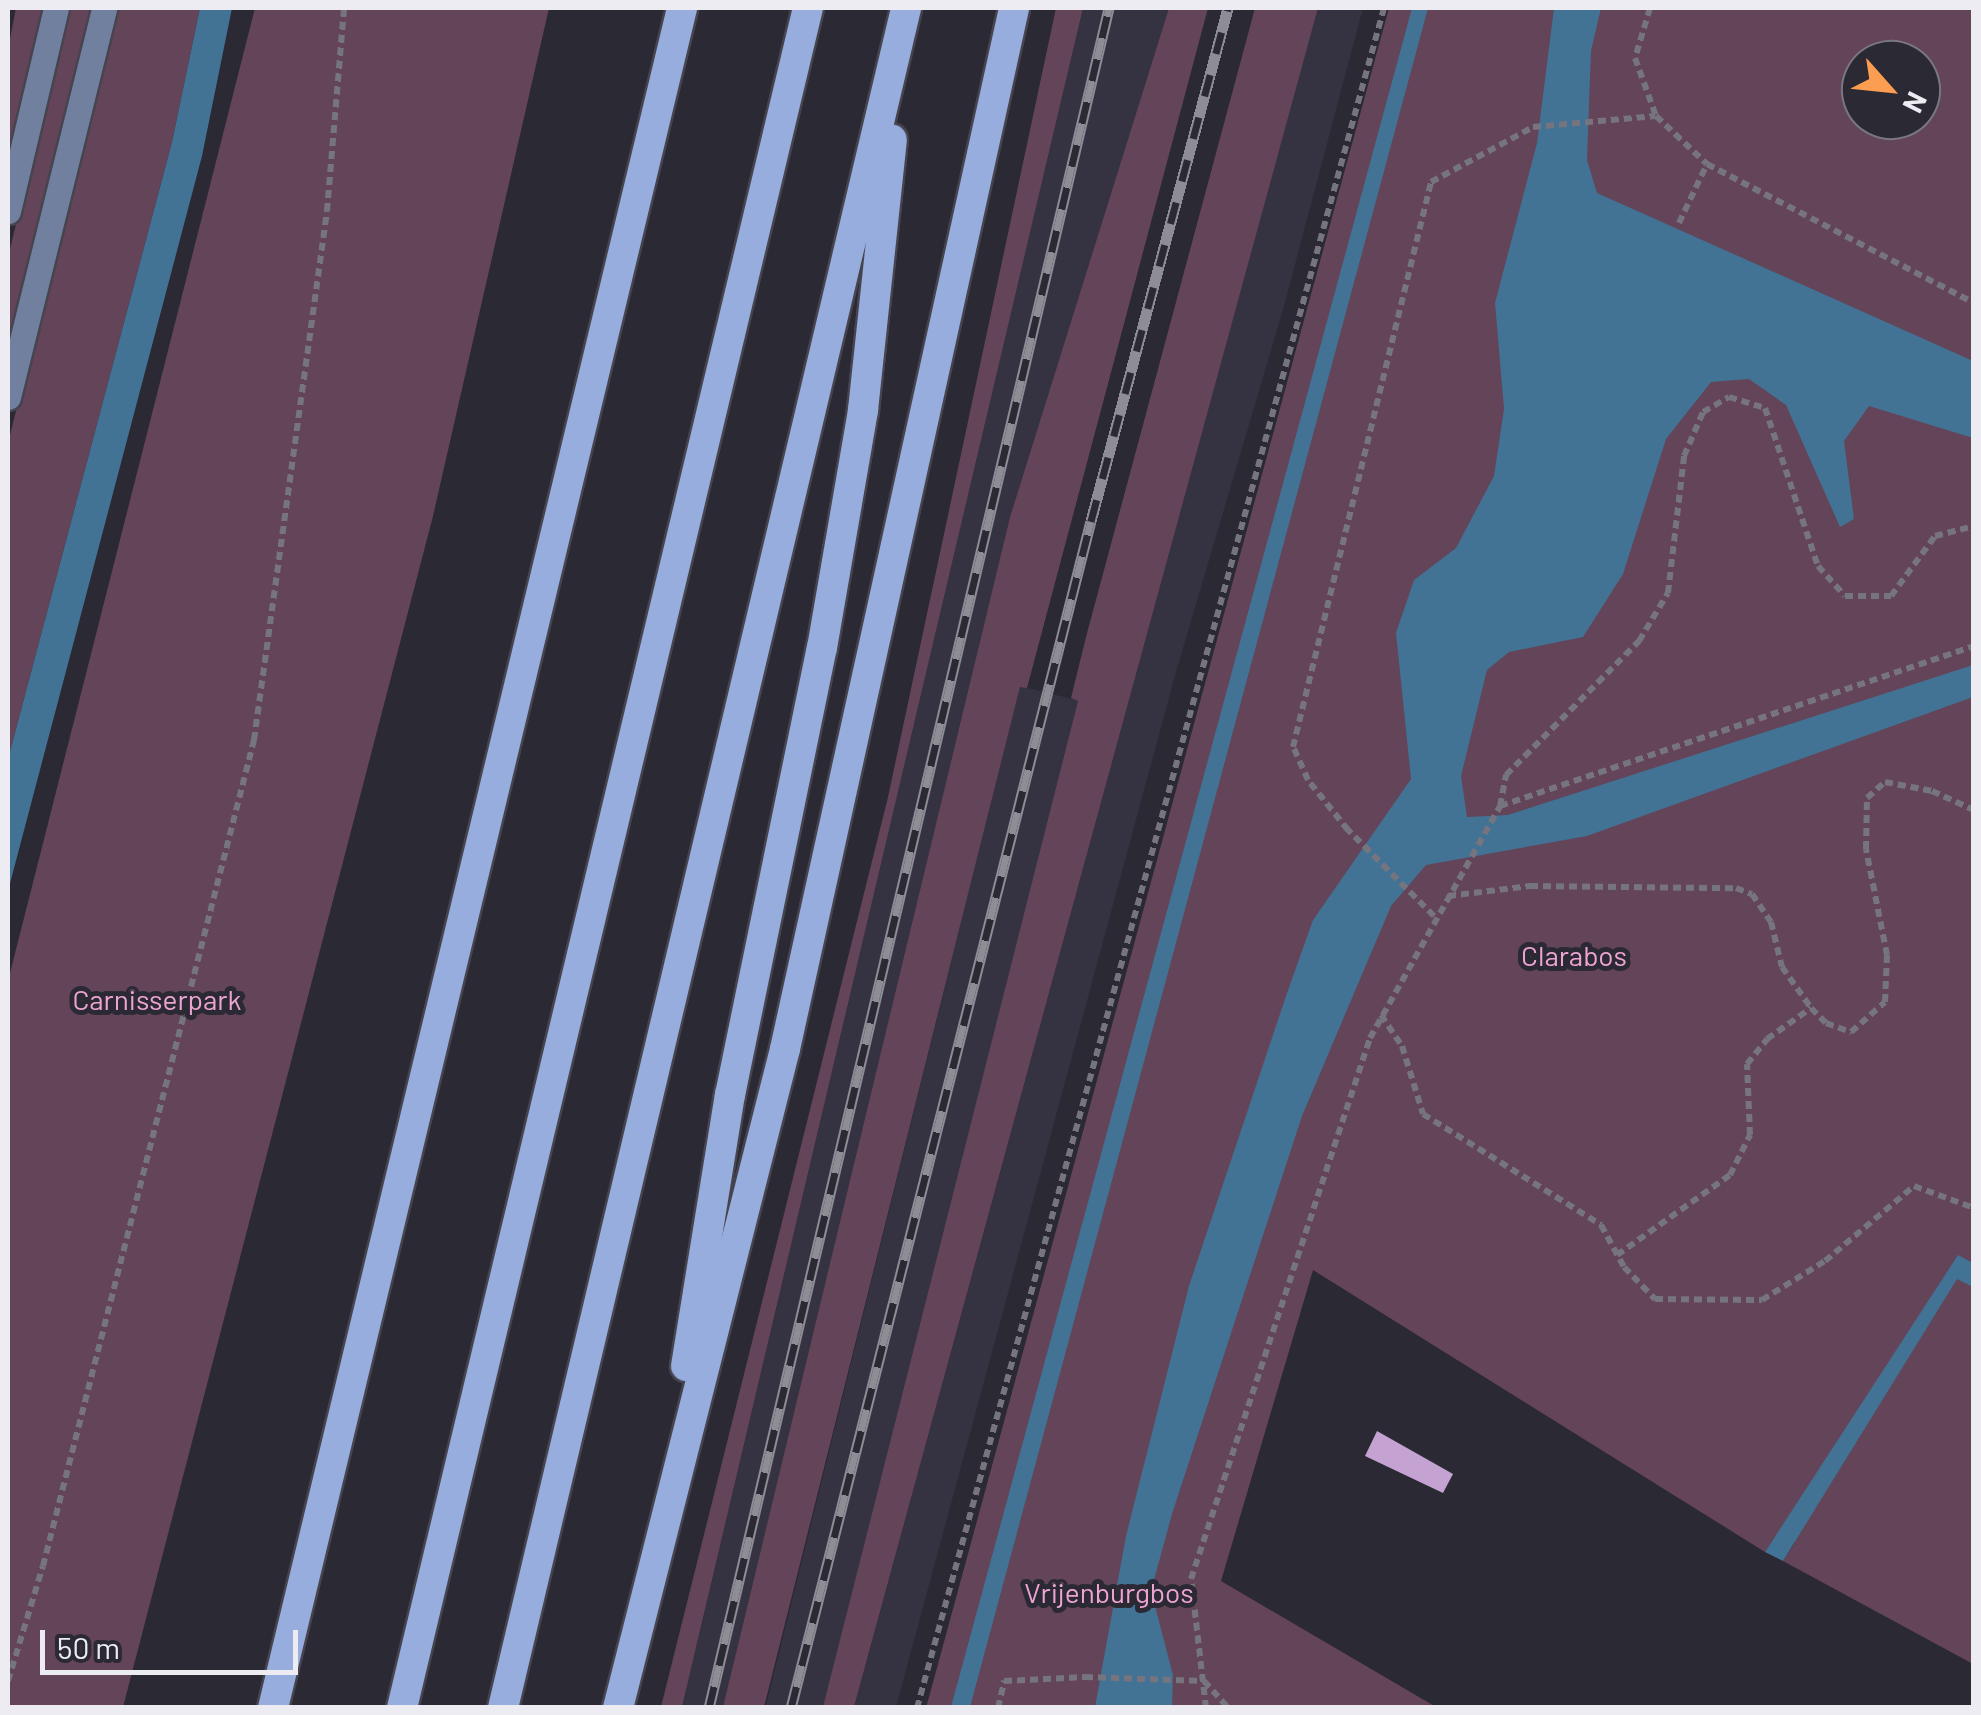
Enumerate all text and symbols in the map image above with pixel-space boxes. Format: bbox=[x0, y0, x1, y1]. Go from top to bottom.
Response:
north arrow bbox=[1841, 40, 1941, 140]
text: N bbox=[1897, 87, 1935, 119]
park label: Clarabos bbox=[1521, 938, 1627, 972]
park label: Carnisserpark bbox=[72, 982, 242, 1016]
park label: Vrijenburgbos bbox=[1024, 1575, 1194, 1609]
scale bar bbox=[45, 1610, 302, 1672]
text: 50 m bbox=[57, 1629, 120, 1665]

